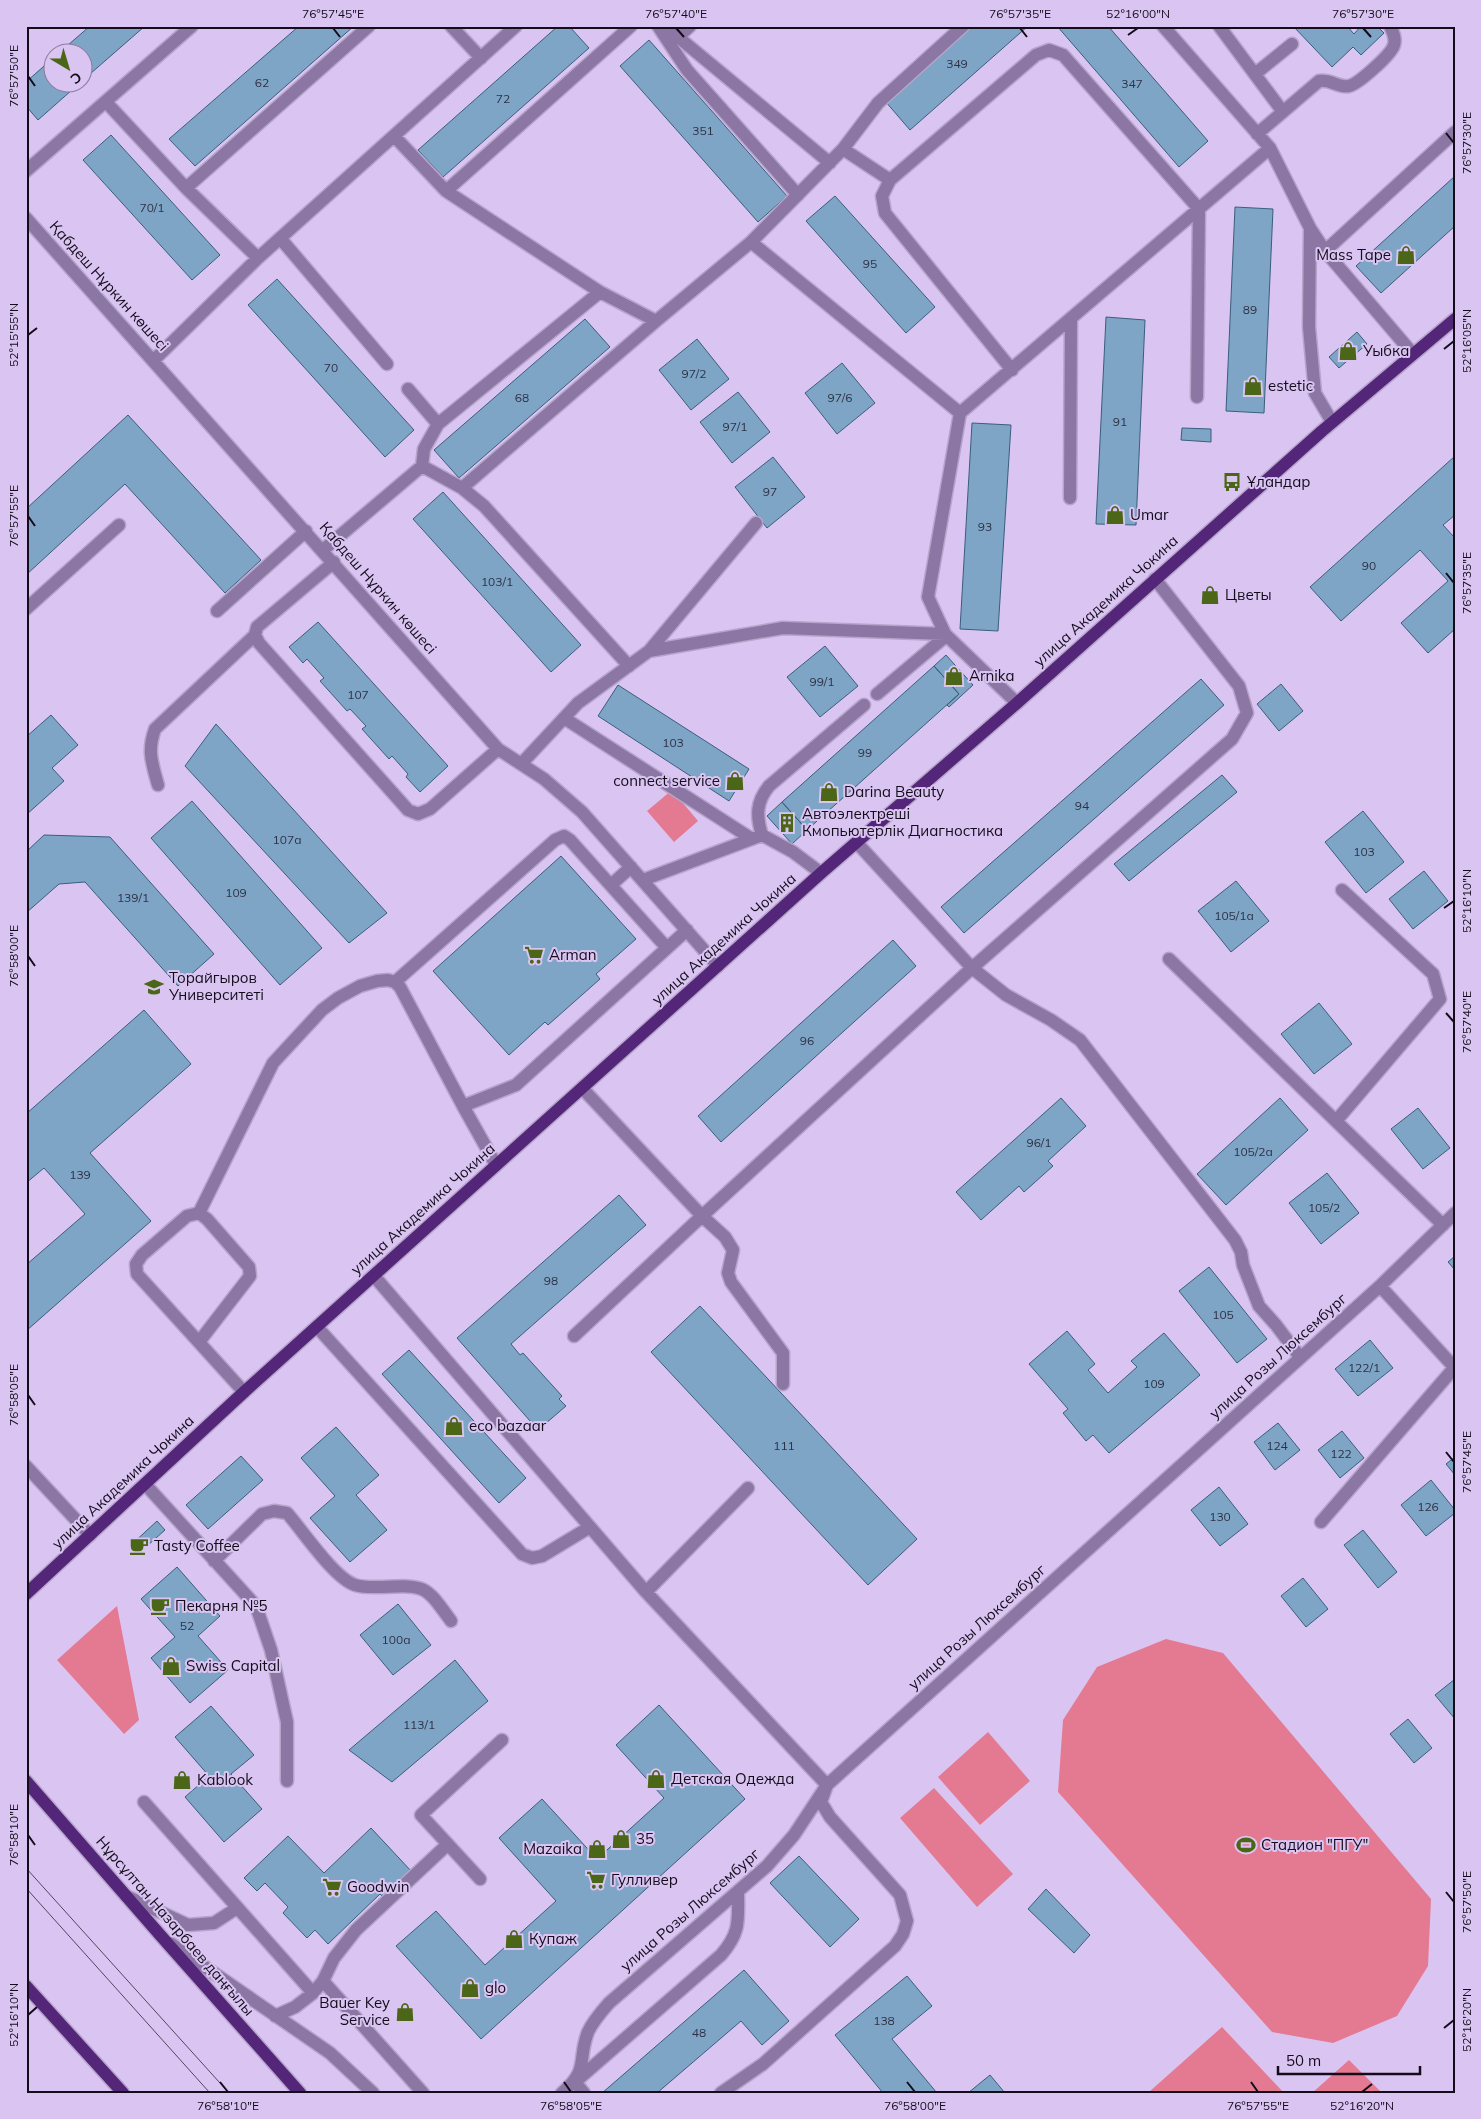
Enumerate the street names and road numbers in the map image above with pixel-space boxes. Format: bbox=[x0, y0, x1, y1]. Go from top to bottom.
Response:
street label: Қабдеш Нұркин көшесі bbox=[46, 217, 173, 355]
street label: Қабдеш Нұркин көшесі bbox=[316, 518, 441, 658]
street label: улица Академика Чокина bbox=[1030, 531, 1182, 670]
street label: улица Академика Чокина bbox=[648, 869, 800, 1008]
street label: улица Академика Чокина bbox=[347, 1139, 499, 1278]
street label: улица Розы Люксембург bbox=[1205, 1289, 1351, 1422]
street label: улица Академика Чокина bbox=[48, 1411, 198, 1553]
street label: улица Розы Люксембург bbox=[904, 1560, 1050, 1693]
street label: Нұрсұлтан Назарбаев даңғылы bbox=[92, 1832, 259, 2019]
street label: улица Розы Люксембург bbox=[616, 1844, 763, 1975]

